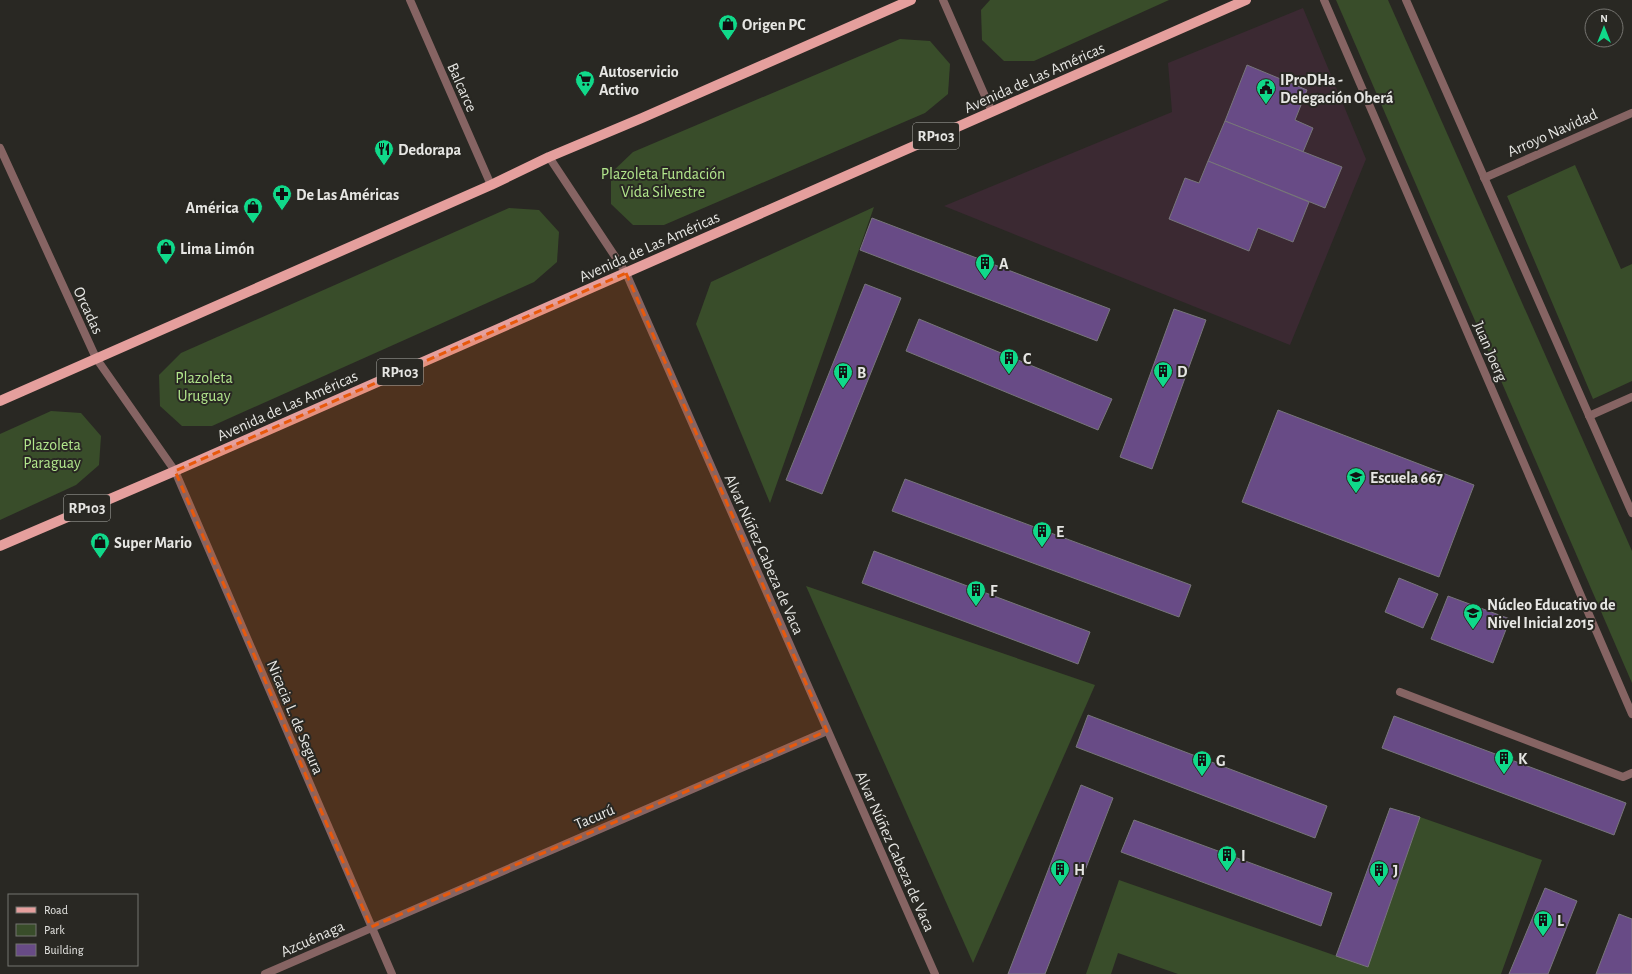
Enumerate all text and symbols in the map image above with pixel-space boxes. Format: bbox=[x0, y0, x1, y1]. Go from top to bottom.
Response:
north arrow bbox=[1584, 8, 1624, 48]
shop icon: Origen PC bbox=[717, 13, 739, 41]
text: N bbox=[1600, 13, 1608, 24]
place label: Origen PC bbox=[742, 17, 806, 33]
street label: Avenida de Las Américas bbox=[962, 40, 1107, 116]
street label: Balcarce bbox=[444, 60, 480, 114]
place label: Autoservicio Activo bbox=[599, 64, 679, 98]
supermarket icon: Autoservicio Activo bbox=[574, 69, 596, 97]
place label: IProDHa - Delegación Oberá bbox=[1280, 72, 1394, 106]
public building icon: IProDHa - Delegación Oberá bbox=[1255, 77, 1277, 105]
street label: Arroyo Navidad bbox=[1505, 106, 1600, 161]
road number: RP103 bbox=[913, 123, 959, 149]
restaurant icon: Dedorapa bbox=[373, 138, 395, 166]
place label: Dedorapa bbox=[398, 142, 462, 158]
park label: Plazoleta Fundación Vida Silvestre bbox=[601, 166, 725, 200]
pharmacy icon: De Las Américas bbox=[271, 183, 293, 211]
place label: De Las Américas bbox=[296, 187, 399, 203]
shop icon: América bbox=[242, 196, 264, 224]
place label: América bbox=[186, 200, 239, 216]
street label: Avenida de Las Américas bbox=[577, 209, 722, 285]
shop icon: Lima Limón bbox=[155, 237, 177, 265]
place label: Lima Limón bbox=[180, 241, 254, 257]
building icon: A bbox=[974, 252, 996, 280]
place label: A bbox=[999, 256, 1009, 272]
street label: Orcadas bbox=[70, 284, 106, 337]
street label: Juan Joerg bbox=[1470, 319, 1510, 384]
building icon: C bbox=[998, 347, 1020, 375]
place label: C bbox=[1023, 351, 1032, 367]
road number: RP103 bbox=[377, 359, 423, 385]
building icon: D bbox=[1152, 360, 1174, 388]
building icon: B bbox=[832, 361, 854, 389]
place label: D bbox=[1177, 364, 1188, 380]
place label: B bbox=[857, 365, 866, 381]
street label: Avenida de Las Américas bbox=[215, 368, 360, 444]
park label: Plazoleta Uruguay bbox=[175, 370, 233, 405]
park label: Plazoleta Paraguay bbox=[23, 437, 81, 472]
school or university icon: Escuela 667 bbox=[1345, 466, 1367, 494]
place label: Escuela 667 bbox=[1370, 470, 1443, 486]
street label: Alvar Núñez Cabeza de Vaca bbox=[721, 472, 807, 637]
road number: RP103 bbox=[64, 495, 110, 521]
building icon: E bbox=[1031, 520, 1053, 548]
place label: E bbox=[1056, 524, 1064, 540]
shop icon: Super Mario bbox=[89, 531, 111, 559]
place label: Super Mario bbox=[114, 535, 192, 551]
building icon: F bbox=[965, 579, 987, 607]
place label: F bbox=[990, 583, 998, 599]
place label: Núcleo Educativo de Nivel Inicial 2015 bbox=[1487, 597, 1616, 631]
school or university icon: Núcleo Educativo de Nivel Inicial 2015 bbox=[1462, 602, 1484, 630]
street label: Nicacia L. de Segura bbox=[264, 658, 326, 777]
building icon: K bbox=[1493, 747, 1515, 775]
building icon: G bbox=[1191, 749, 1213, 777]
place label: K bbox=[1518, 751, 1528, 767]
place label: G bbox=[1216, 753, 1226, 769]
street label: Alvar Núñez Cabeza de Vaca bbox=[852, 769, 938, 934]
street label: Tacurú bbox=[572, 801, 617, 832]
building icon: I bbox=[1216, 844, 1238, 872]
place label: I bbox=[1241, 848, 1246, 864]
building icon: H bbox=[1049, 858, 1071, 886]
building icon: J bbox=[1368, 859, 1390, 887]
place label: H bbox=[1074, 862, 1085, 878]
place label: J bbox=[1393, 863, 1398, 879]
legend bbox=[8, 894, 138, 966]
text: Road bbox=[44, 904, 68, 916]
building icon: L bbox=[1532, 909, 1554, 937]
place label: L bbox=[1557, 913, 1564, 929]
street label: Azcuénaga bbox=[278, 918, 347, 960]
text: Park bbox=[44, 924, 65, 936]
text: Building bbox=[44, 944, 84, 956]

